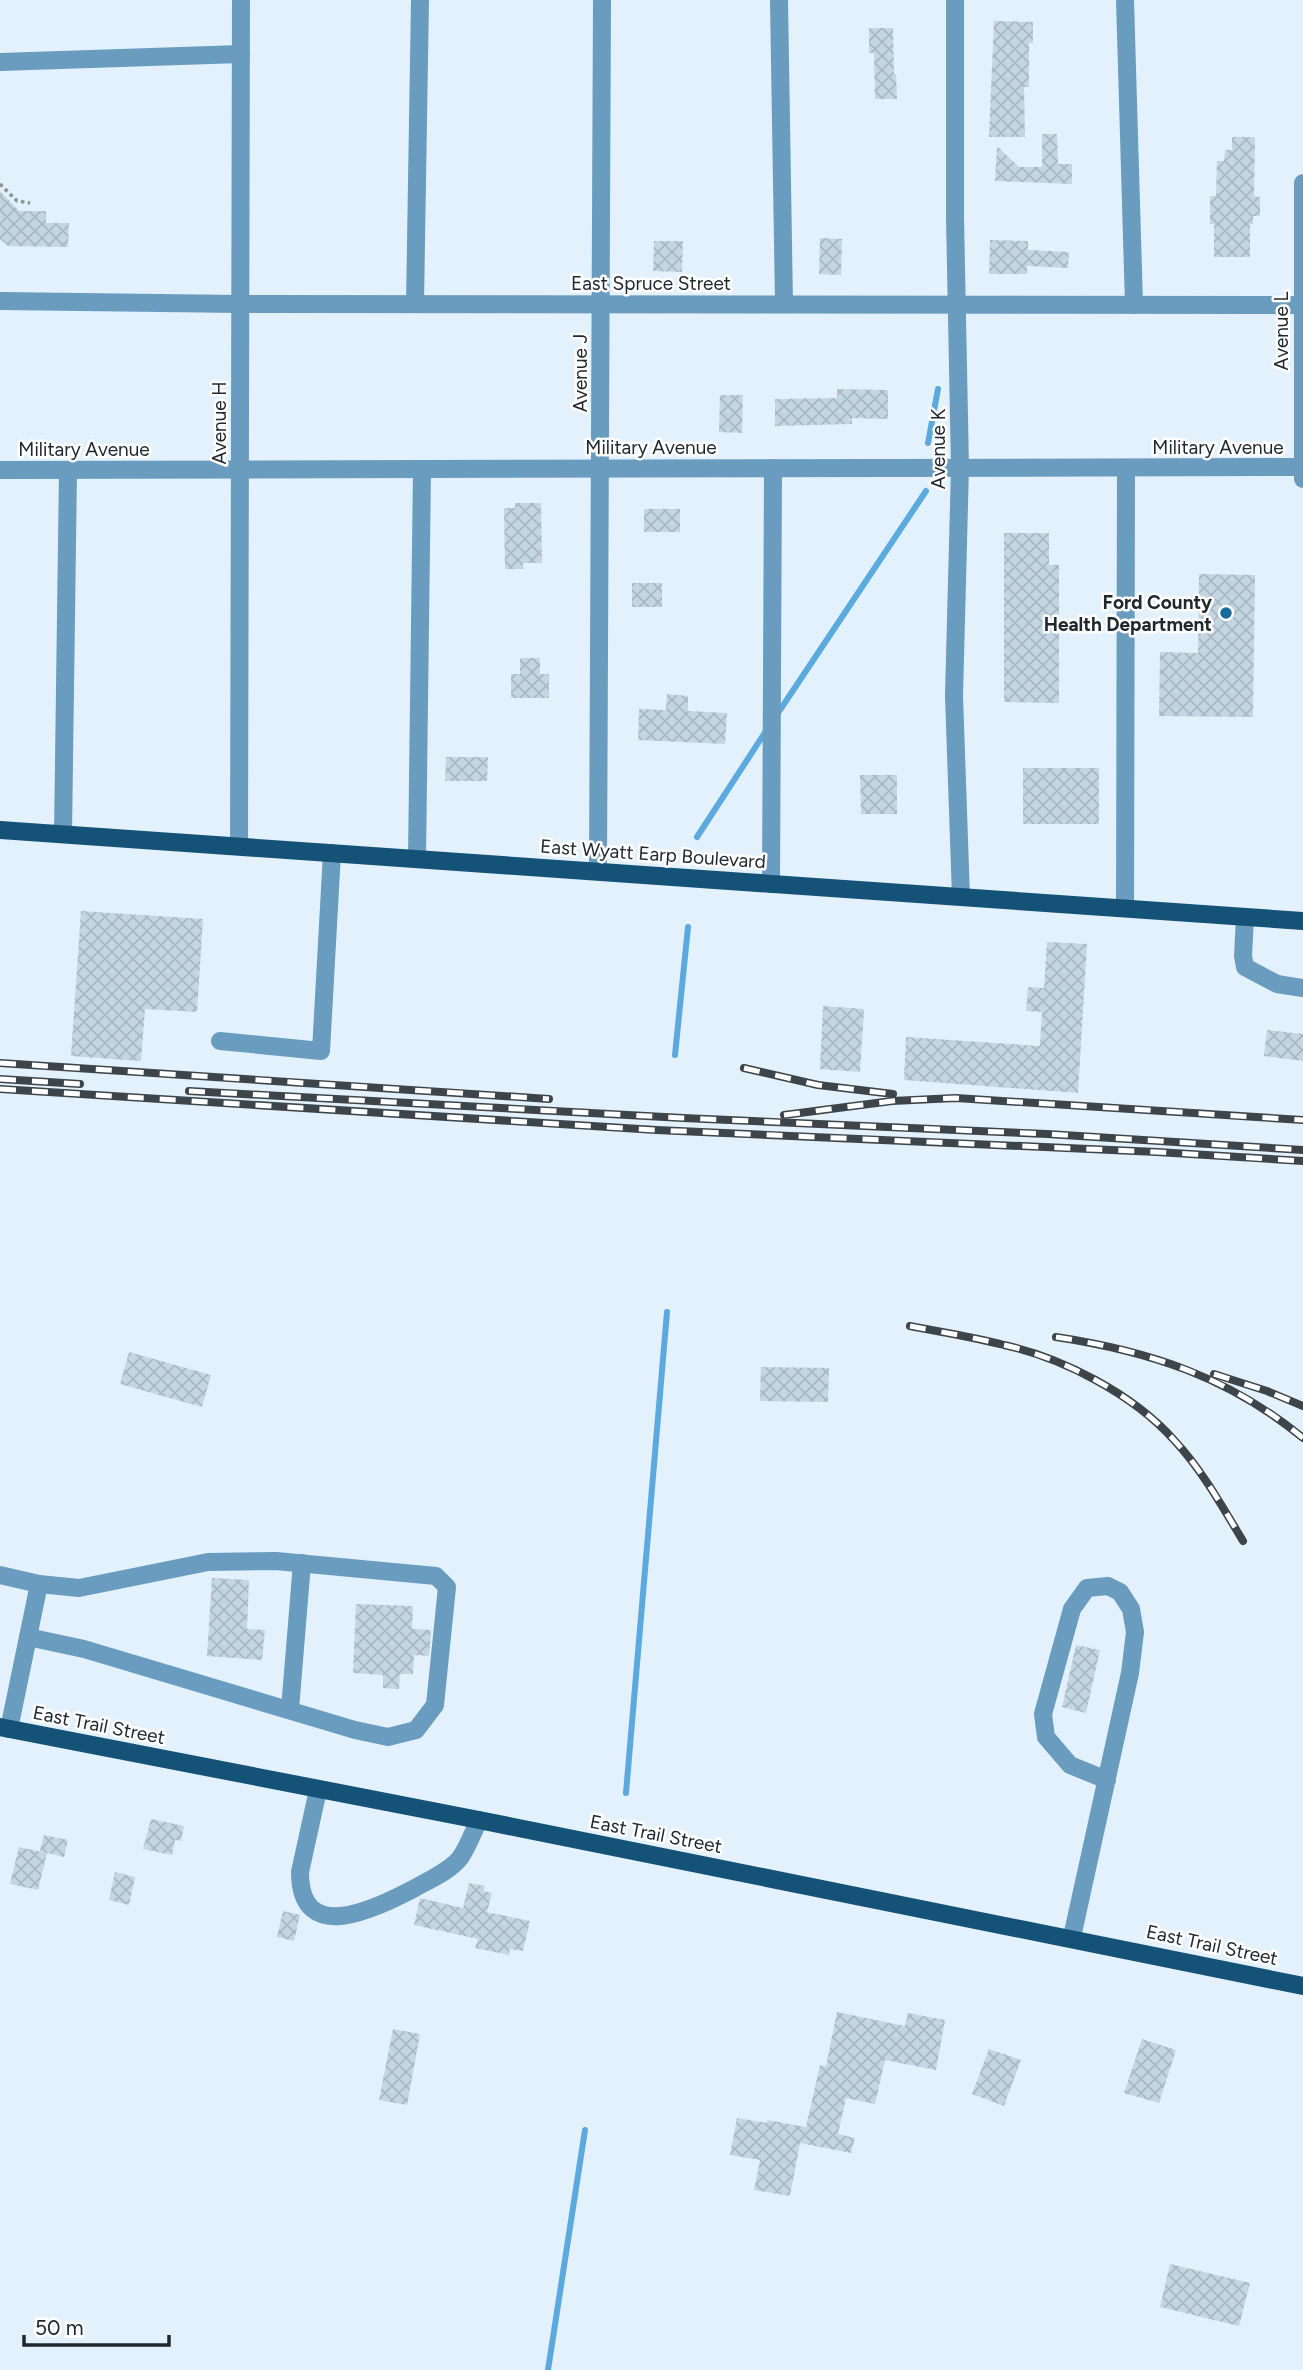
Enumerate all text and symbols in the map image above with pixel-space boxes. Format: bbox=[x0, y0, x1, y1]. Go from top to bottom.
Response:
street label: East Spruce Street bbox=[571, 272, 731, 295]
street label: Avenue L bbox=[1270, 291, 1293, 370]
street label: Avenue J bbox=[569, 334, 592, 412]
street label: Avenue H bbox=[208, 381, 231, 465]
street label: Avenue K bbox=[927, 408, 950, 489]
street label: Military Avenue bbox=[585, 436, 717, 459]
street label: Military Avenue bbox=[1152, 436, 1284, 459]
street label: Military Avenue bbox=[18, 438, 150, 461]
place label: Ford County Health Department bbox=[1044, 591, 1212, 636]
marker: Ford County Health Department bbox=[1218, 605, 1234, 621]
street label: East Wyatt Earp Boulevard bbox=[539, 835, 767, 873]
street label: East Trail Street bbox=[31, 1701, 167, 1749]
street label: East Trail Street bbox=[588, 1810, 724, 1858]
street label: East Trail Street bbox=[1144, 1920, 1280, 1970]
scale bar bbox=[24, 2304, 170, 2348]
text: 50 m bbox=[35, 2315, 84, 2340]

